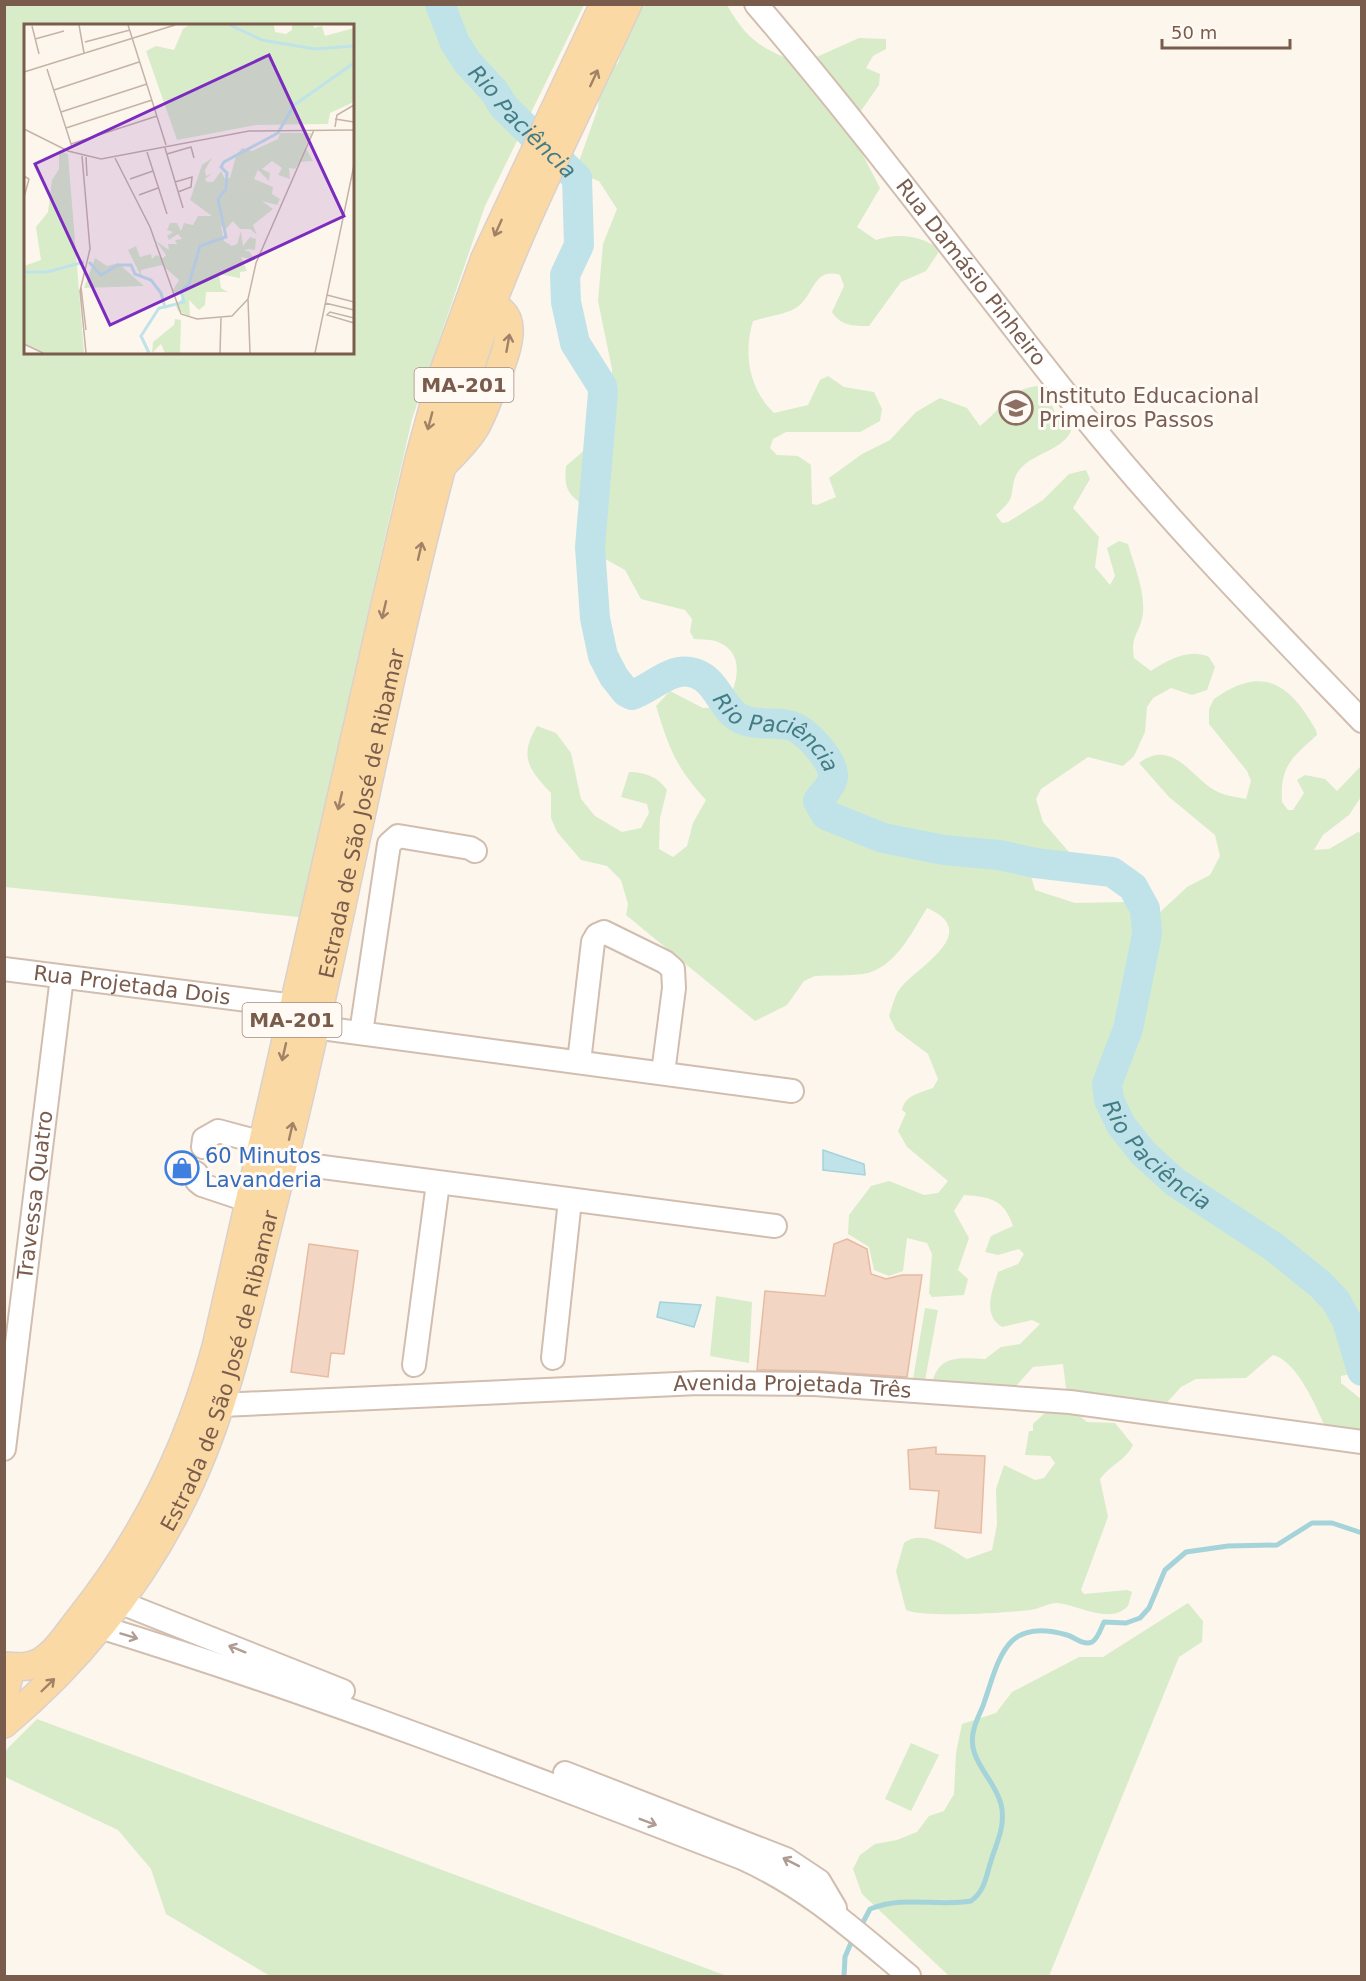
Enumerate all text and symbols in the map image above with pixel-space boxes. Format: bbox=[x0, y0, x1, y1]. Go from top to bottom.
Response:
scale bar bbox=[1162, 12, 1290, 50]
text: 50 m bbox=[1171, 22, 1217, 43]
inset map bbox=[24, 24, 354, 354]
water label: Rio Paciência bbox=[464, 60, 582, 183]
one-way arrow bbox=[588, 69, 600, 87]
street label: Rua Damásio Pinheiro bbox=[891, 174, 1051, 371]
one-way arrow bbox=[492, 218, 503, 237]
one-way arrow bbox=[503, 333, 514, 353]
road number: MA-201 bbox=[414, 368, 514, 402]
place label: Instituto Educacional Primeiros Passos bbox=[1039, 384, 1259, 432]
school or university icon: Instituto Educacional Primeiros Passos bbox=[998, 390, 1034, 426]
one-way arrow bbox=[423, 411, 435, 430]
one-way arrow bbox=[415, 542, 427, 561]
one-way arrow bbox=[377, 601, 389, 620]
street label: Estrada de São José de Ribamar bbox=[314, 646, 409, 981]
water label: Rio Paciência bbox=[708, 688, 844, 776]
one-way arrow bbox=[334, 790, 345, 810]
street label: Rua Projetada Dois bbox=[32, 961, 232, 1010]
road number: MA-201 bbox=[242, 1003, 342, 1037]
one-way arrow bbox=[278, 1043, 290, 1062]
water label: Rio Paciência bbox=[1098, 1096, 1216, 1215]
street label: Travessa Quatro bbox=[13, 1109, 58, 1282]
one-way arrow bbox=[286, 1122, 297, 1141]
place label: 60 Minutos Lavanderia bbox=[205, 1144, 322, 1192]
shop icon: 60 Minutos Lavanderia bbox=[164, 1150, 200, 1186]
street label: Estrada de São José de Ribamar bbox=[156, 1208, 283, 1535]
street label: Avenida Projetada Três bbox=[673, 1371, 912, 1403]
one-way arrow bbox=[119, 1631, 138, 1642]
one-way arrow bbox=[228, 1643, 246, 1654]
one-way arrow bbox=[40, 1677, 55, 1692]
one-way arrow bbox=[638, 1817, 657, 1828]
one-way arrow bbox=[782, 1855, 800, 1867]

